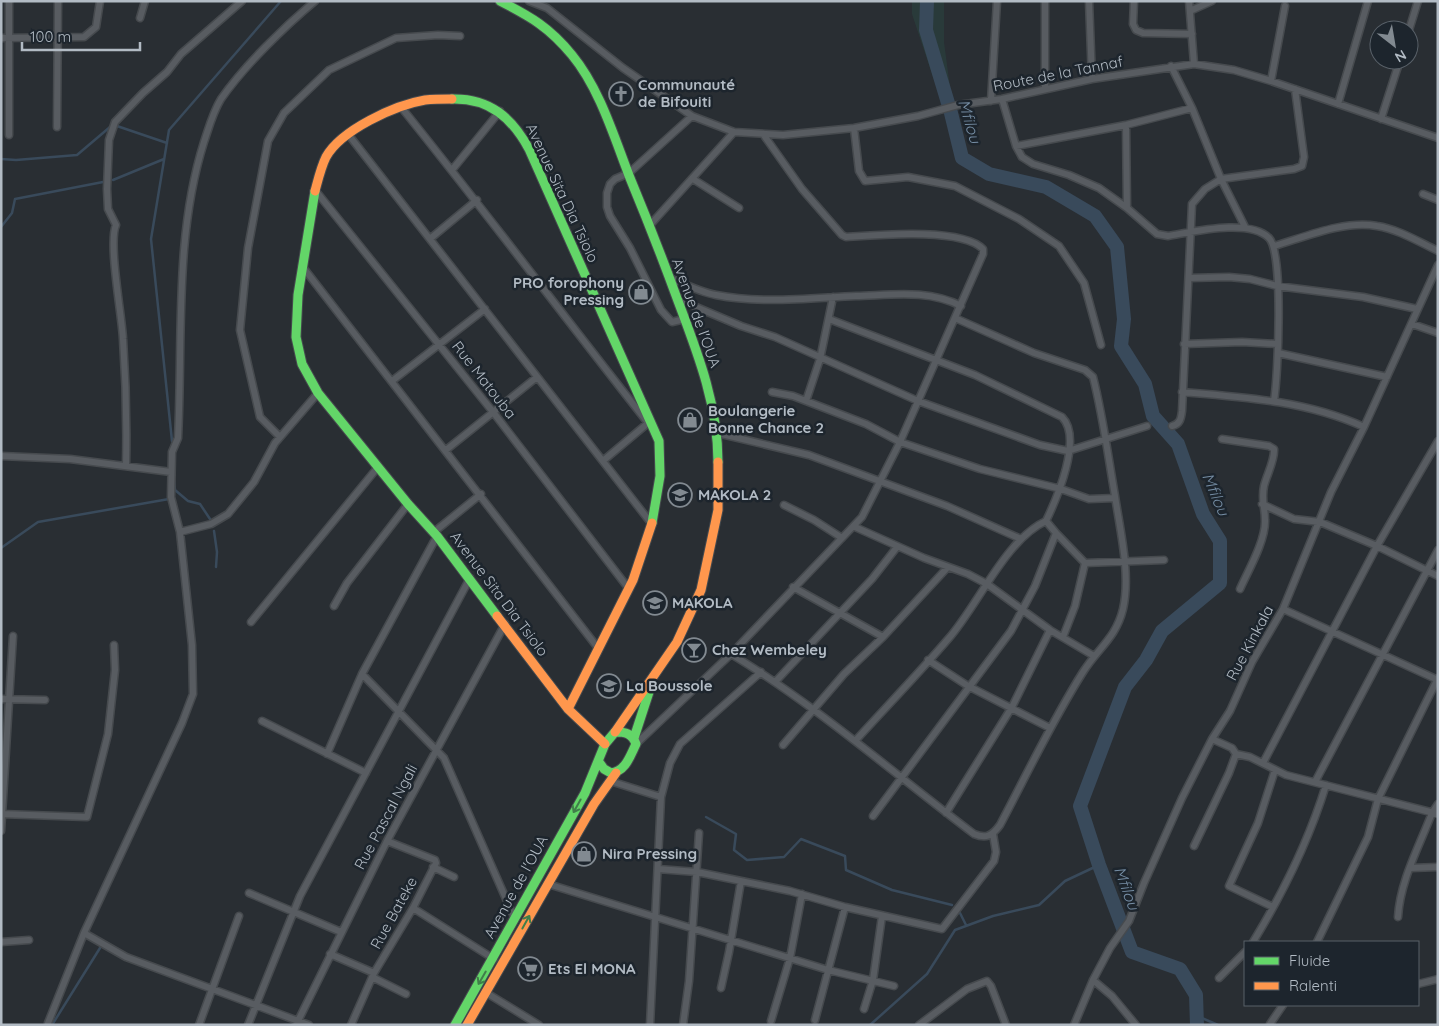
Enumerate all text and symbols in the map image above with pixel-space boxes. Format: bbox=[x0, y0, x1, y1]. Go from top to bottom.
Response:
scale bar bbox=[22, 20, 140, 52]
north arrow bbox=[1369, 20, 1419, 70]
text: 100 m bbox=[30, 27, 71, 46]
text: N bbox=[1392, 46, 1410, 67]
street label: Route de la Tannaf bbox=[991, 51, 1125, 95]
place label: Communauté de Bifouiti bbox=[638, 75, 735, 111]
church icon: Communauté de Bifouiti bbox=[608, 81, 634, 107]
water label: Mfilou bbox=[954, 97, 986, 146]
street label: Avenue Sita Dia Tsiolo bbox=[522, 120, 603, 265]
street label: Avenue de l'OUA bbox=[668, 255, 725, 370]
place label: PRO forophony Pressing bbox=[513, 273, 624, 309]
shop icon: PRO forophony Pressing bbox=[628, 279, 654, 305]
street label: Rue Matouba bbox=[448, 337, 521, 422]
place label: Boulangerie Bonne Chance 2 bbox=[708, 401, 824, 437]
shop icon: Boulangerie Bonne Chance 2 bbox=[677, 407, 703, 433]
water label: Mfilou bbox=[1198, 470, 1234, 519]
school or university icon: MAKOLA 2 bbox=[667, 482, 693, 508]
place label: MAKOLA 2 bbox=[698, 485, 771, 504]
street label: Avenue Sita Dia Tsiolo bbox=[446, 527, 553, 660]
school or university icon: MAKOLA bbox=[642, 590, 668, 616]
place label: MAKOLA bbox=[672, 593, 733, 612]
street label: Rue Kinkala bbox=[1222, 602, 1277, 684]
bar icon: Chez Wembeley bbox=[681, 637, 707, 663]
place label: Chez Wembeley bbox=[712, 640, 827, 659]
school or university icon: La Boussole bbox=[596, 673, 622, 699]
place label: La Boussole bbox=[626, 676, 713, 695]
street label: Rue Pascal Ngali bbox=[350, 761, 421, 873]
one-way arrow bbox=[572, 798, 582, 812]
street label: Avenue de l'OUA bbox=[479, 832, 552, 942]
shop icon: Nira Pressing bbox=[571, 841, 597, 867]
place label: Nira Pressing bbox=[602, 844, 697, 863]
water label: Mfilou bbox=[1110, 864, 1144, 913]
street label: Rue Bateke bbox=[366, 873, 421, 952]
one-way arrow bbox=[521, 914, 531, 929]
legend bbox=[1244, 941, 1419, 1006]
text: Fluide bbox=[1289, 951, 1330, 970]
supermarket icon: Ets El MONA bbox=[517, 956, 543, 982]
place label: Ets El MONA bbox=[548, 959, 636, 978]
one-way arrow bbox=[477, 971, 487, 986]
text: Ralenti bbox=[1289, 976, 1337, 995]

